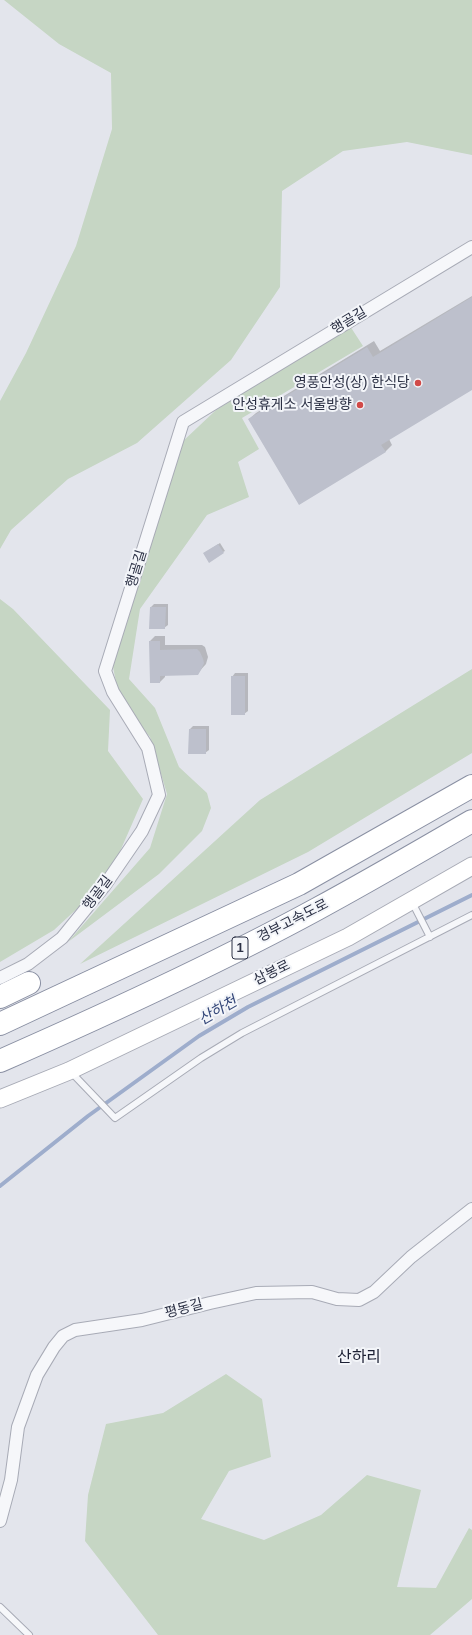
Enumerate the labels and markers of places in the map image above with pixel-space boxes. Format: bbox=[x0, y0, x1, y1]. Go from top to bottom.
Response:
place label: 영풍안성(상) 한식당 bbox=[294, 375, 410, 391]
marker: 영풍안성(상) 한식당 bbox=[413, 378, 423, 388]
place label: 안성휴게소 서울방향 bbox=[232, 397, 352, 413]
marker: 안성휴게소 서울방향 bbox=[355, 400, 365, 410]

